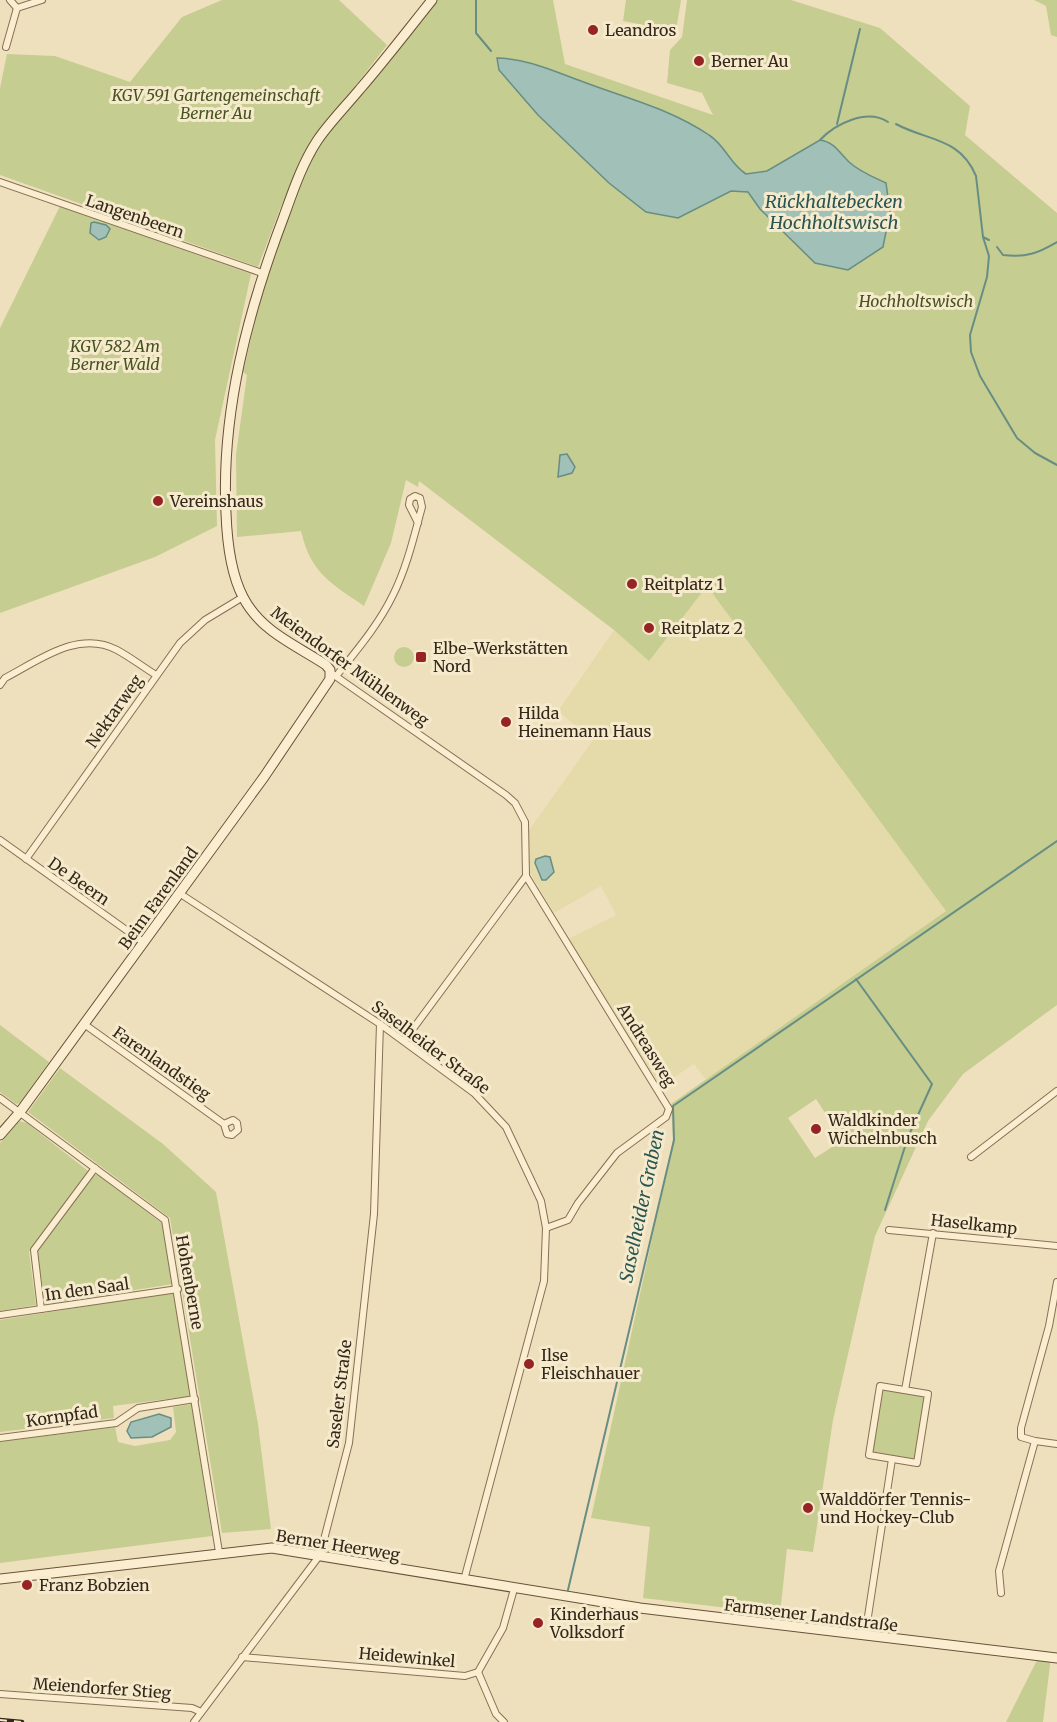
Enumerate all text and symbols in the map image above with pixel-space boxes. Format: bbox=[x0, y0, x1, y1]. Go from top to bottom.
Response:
place label: Leandros bbox=[605, 20, 676, 40]
marker: Leandros bbox=[586, 23, 600, 37]
place label: Berner Au bbox=[711, 51, 789, 71]
marker: Berner Au bbox=[692, 54, 706, 68]
park label: KGV 591 Gartengemeinschaft Berner Au bbox=[111, 85, 321, 123]
street label: Langenbeern bbox=[83, 190, 187, 242]
water label: Rückhaltebecken Hochholtswisch bbox=[765, 190, 903, 234]
park label: Hochholtswisch bbox=[858, 291, 973, 311]
park label: KGV 582 Am Berner Wald bbox=[69, 336, 160, 374]
place label: Vereinshaus bbox=[169, 491, 264, 511]
marker: Vereinshaus bbox=[151, 494, 165, 508]
place label: Reitplatz 1 bbox=[644, 574, 724, 594]
marker: Reitplatz 1 bbox=[625, 577, 639, 591]
street label: Meiendorfer Mühlenweg bbox=[267, 602, 433, 730]
place label: Reitplatz 2 bbox=[661, 618, 743, 638]
marker: Reitplatz 2 bbox=[642, 621, 656, 635]
place label: Elbe-Werkstätten Nord bbox=[433, 638, 568, 676]
marker: Elbe-Werkstätten Nord bbox=[414, 650, 428, 664]
street label: Nektarweg bbox=[81, 670, 147, 751]
place label: Hilda Heinemann Haus bbox=[518, 703, 652, 741]
marker: Hilda Heinemann Haus bbox=[499, 715, 513, 729]
street label: Beim Farenland bbox=[114, 843, 202, 953]
street label: De Beern bbox=[44, 853, 114, 910]
street label: Saselheider Straße bbox=[368, 996, 494, 1098]
street label: Andreasweg bbox=[613, 999, 681, 1091]
street label: Farenlandstieg bbox=[109, 1022, 215, 1104]
place label: Waldkinder Wichelnbusch bbox=[827, 1110, 937, 1148]
marker: Waldkinder Wichelnbusch bbox=[809, 1122, 823, 1136]
water label: Saselheider Graben bbox=[614, 1127, 669, 1285]
street label: Haselkamp bbox=[930, 1210, 1018, 1238]
street label: Hohenberne bbox=[172, 1233, 208, 1331]
street label: In den Saal bbox=[44, 1273, 130, 1305]
street label: Saseler Straße bbox=[322, 1339, 356, 1449]
place label: Ilse Fleischhauer bbox=[541, 1345, 640, 1383]
marker: Ilse Fleischhauer bbox=[522, 1357, 536, 1371]
street label: Kornpfad bbox=[25, 1401, 99, 1431]
place label: Walddörfer Tennis- und Hockey-Club bbox=[819, 1489, 971, 1527]
marker: Walddörfer Tennis- und Hockey-Club bbox=[801, 1501, 815, 1515]
street label: Berner Heerweg bbox=[275, 1525, 402, 1565]
place label: Franz Bobzien bbox=[39, 1575, 150, 1595]
marker: Franz Bobzien bbox=[20, 1578, 34, 1592]
street label: Farmsener Landstraße bbox=[723, 1594, 899, 1636]
place label: Kinderhaus Volksdorf bbox=[549, 1604, 639, 1642]
marker: Kinderhaus Volksdorf bbox=[531, 1616, 545, 1630]
street label: Heidewinkel bbox=[358, 1643, 456, 1671]
street label: Meiendorfer Stieg bbox=[32, 1673, 172, 1703]

